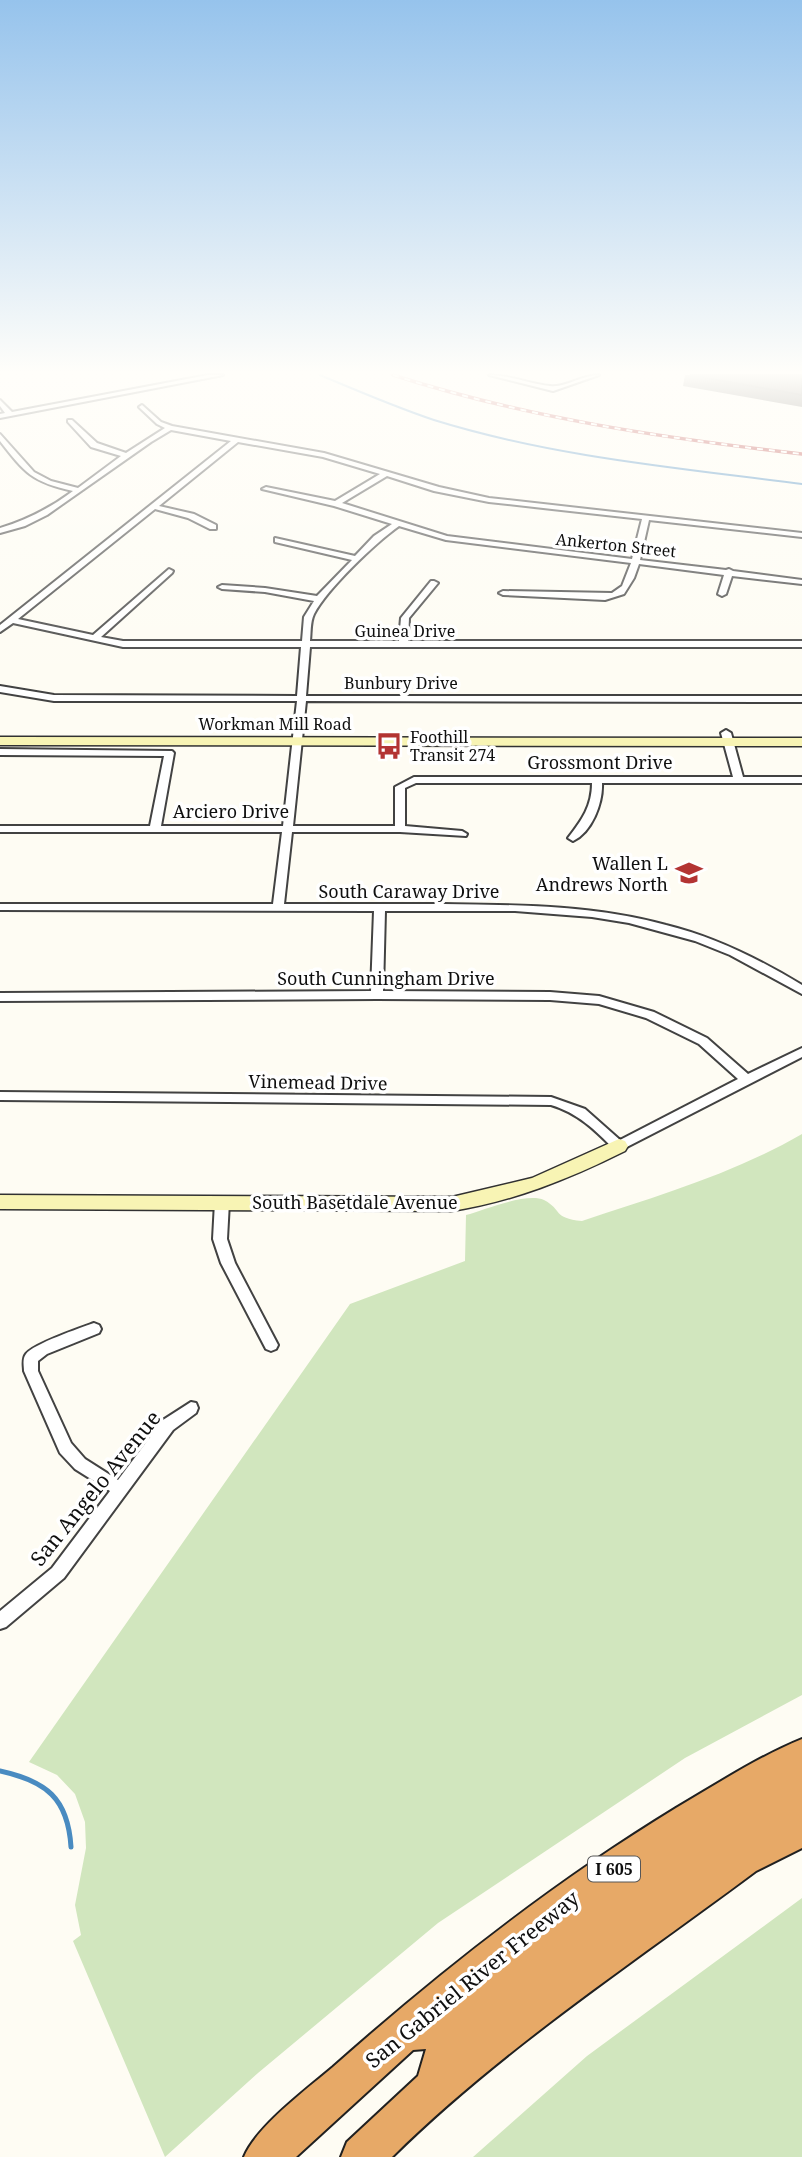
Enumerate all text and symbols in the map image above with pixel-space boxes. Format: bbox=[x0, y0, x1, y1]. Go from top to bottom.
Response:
street label: Ankerton Street bbox=[555, 528, 678, 562]
street label: Guinea Drive bbox=[355, 620, 455, 642]
street label: Bunbury Drive bbox=[344, 672, 458, 694]
street label: Workman Mill Road bbox=[198, 713, 352, 735]
place label: Foothill Transit 274 bbox=[410, 726, 495, 766]
bus stop icon: Foothill Transit 274 bbox=[374, 731, 404, 761]
street label: Grossmont Drive bbox=[527, 750, 673, 774]
street label: Arciero Drive bbox=[173, 799, 289, 823]
place label: Wallen L Andrews North bbox=[536, 851, 668, 896]
school or university icon: Wallen L Andrews North bbox=[674, 858, 704, 888]
street label: South Caraway Drive bbox=[318, 879, 500, 903]
street label: South Cunningham Drive bbox=[277, 966, 495, 990]
street label: Vinemead Drive bbox=[248, 1069, 388, 1095]
street label: South Basetdale Avenue bbox=[252, 1190, 458, 1214]
street label: San Angelo Avenue bbox=[24, 1404, 166, 1572]
road number: I 605 bbox=[588, 1856, 640, 1882]
street label: San Gabriel River Freeway bbox=[359, 1884, 585, 2074]

